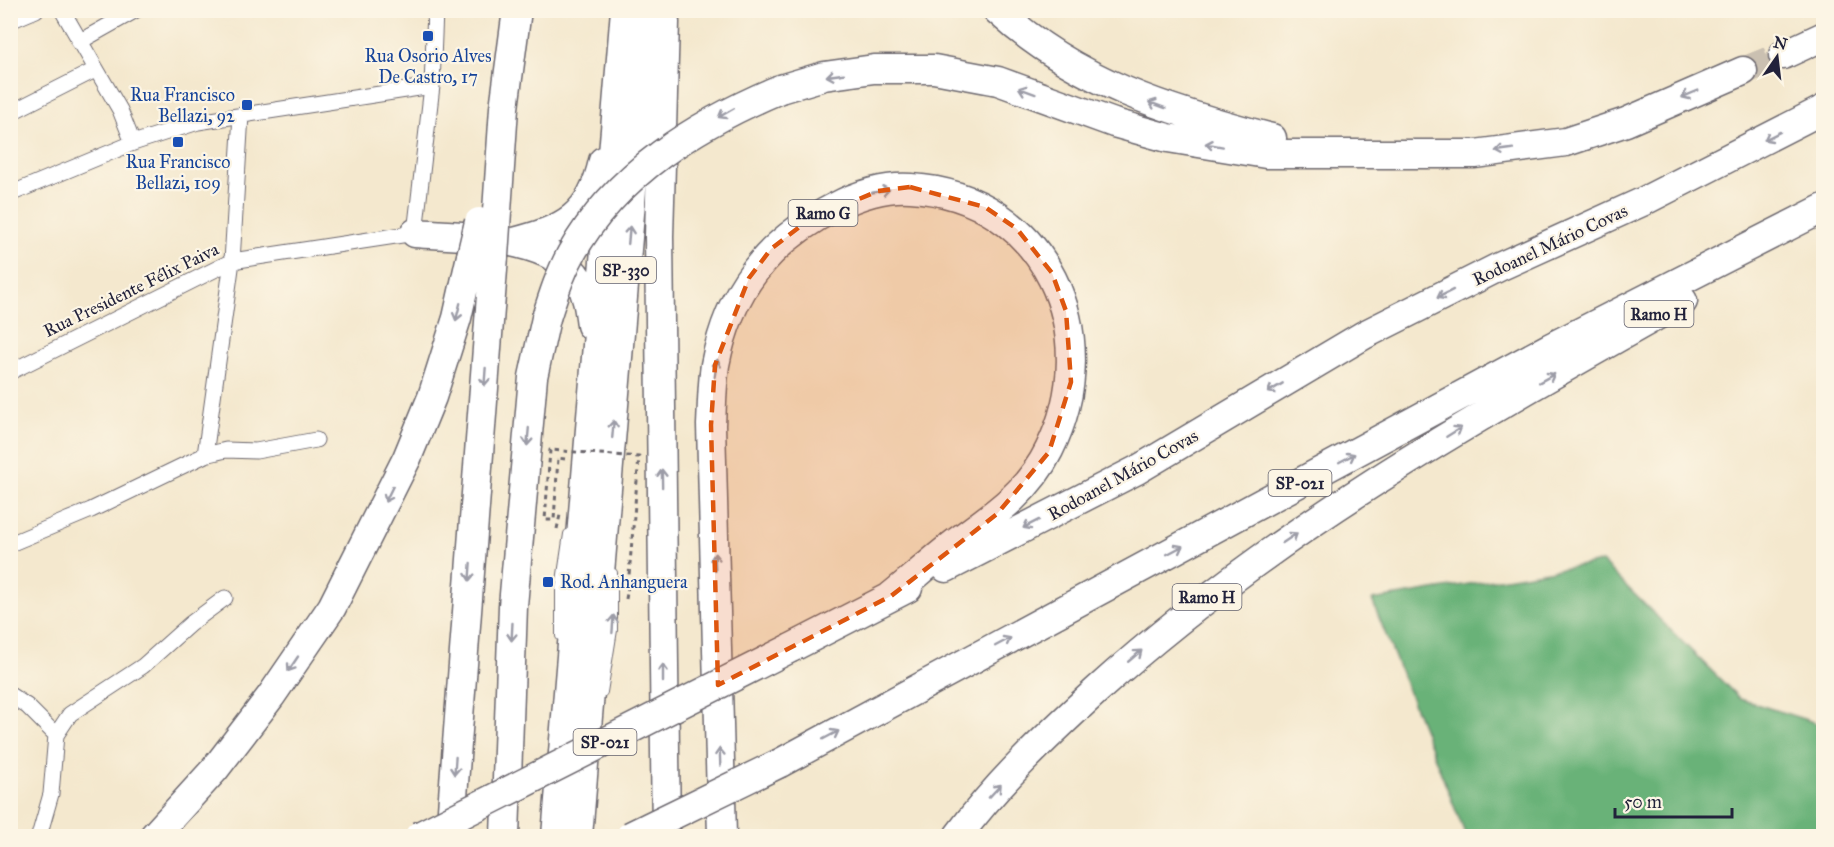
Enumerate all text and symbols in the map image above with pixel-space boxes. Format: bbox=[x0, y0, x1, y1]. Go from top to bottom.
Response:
north arrow bbox=[1747, 27, 1807, 87]
marker: Rua Osorio Alves De Castro, 17 bbox=[421, 29, 435, 43]
text: N bbox=[1772, 32, 1790, 54]
place label: Rua Osorio Alves De Castro, 17 bbox=[365, 45, 491, 88]
one-way arrow bbox=[826, 69, 846, 80]
place label: Rua Francisco Bellazi, 92 bbox=[130, 84, 235, 127]
one-way arrow bbox=[1018, 85, 1037, 96]
one-way arrow bbox=[1681, 89, 1699, 100]
marker: Rua Francisco Bellazi, 92 bbox=[240, 98, 254, 112]
one-way arrow bbox=[1148, 99, 1167, 110]
one-way arrow bbox=[718, 107, 735, 119]
one-way arrow bbox=[1763, 130, 1781, 142]
marker: Rua Francisco Bellazi, 109 bbox=[171, 135, 185, 149]
one-way arrow bbox=[1205, 140, 1224, 151]
one-way arrow bbox=[1495, 145, 1515, 156]
place label: Rua Francisco Bellazi, 109 bbox=[126, 151, 230, 194]
one-way arrow bbox=[871, 185, 890, 196]
street label: Rodoanel Mário Covas bbox=[1469, 199, 1631, 291]
road number: Ramo G bbox=[788, 200, 858, 226]
one-way arrow bbox=[624, 225, 635, 245]
street label: Rua Presidente Félix Paiva bbox=[40, 238, 223, 342]
road number: SP-330 bbox=[596, 257, 656, 283]
one-way arrow bbox=[1437, 289, 1455, 301]
road number: Ramo H bbox=[1624, 301, 1694, 327]
one-way arrow bbox=[452, 303, 464, 322]
one-way arrow bbox=[711, 358, 722, 378]
one-way arrow bbox=[479, 367, 490, 387]
one-way arrow bbox=[1538, 372, 1555, 384]
one-way arrow bbox=[1266, 383, 1283, 395]
one-way arrow bbox=[608, 420, 619, 440]
street label: Rodoanel Mário Covas bbox=[1044, 425, 1202, 525]
one-way arrow bbox=[1445, 426, 1462, 438]
one-way arrow bbox=[522, 427, 533, 447]
one-way arrow bbox=[1338, 452, 1355, 464]
one-way arrow bbox=[656, 469, 667, 489]
road number: SP-021 bbox=[1268, 470, 1332, 496]
one-way arrow bbox=[383, 485, 395, 503]
one-way arrow bbox=[1022, 519, 1040, 531]
one-way arrow bbox=[1281, 532, 1298, 544]
one-way arrow bbox=[1166, 544, 1183, 556]
one-way arrow bbox=[709, 553, 720, 573]
one-way arrow bbox=[464, 561, 475, 581]
place label: Rod. Anhanguera bbox=[560, 571, 688, 594]
marker: Rod. Anhanguera bbox=[541, 575, 555, 589]
road number: Ramo H bbox=[1172, 584, 1242, 610]
one-way arrow bbox=[608, 615, 619, 635]
one-way arrow bbox=[506, 621, 517, 641]
one-way arrow bbox=[994, 636, 1011, 648]
one-way arrow bbox=[1127, 649, 1142, 663]
one-way arrow bbox=[287, 655, 299, 671]
one-way arrow bbox=[657, 664, 669, 684]
road number: SP-021 bbox=[574, 729, 636, 755]
one-way arrow bbox=[822, 729, 840, 740]
one-way arrow bbox=[715, 748, 726, 768]
one-way arrow bbox=[450, 756, 461, 776]
scale bar bbox=[1615, 781, 1732, 819]
one-way arrow bbox=[988, 784, 1003, 799]
text: 50 m bbox=[1624, 791, 1662, 813]

